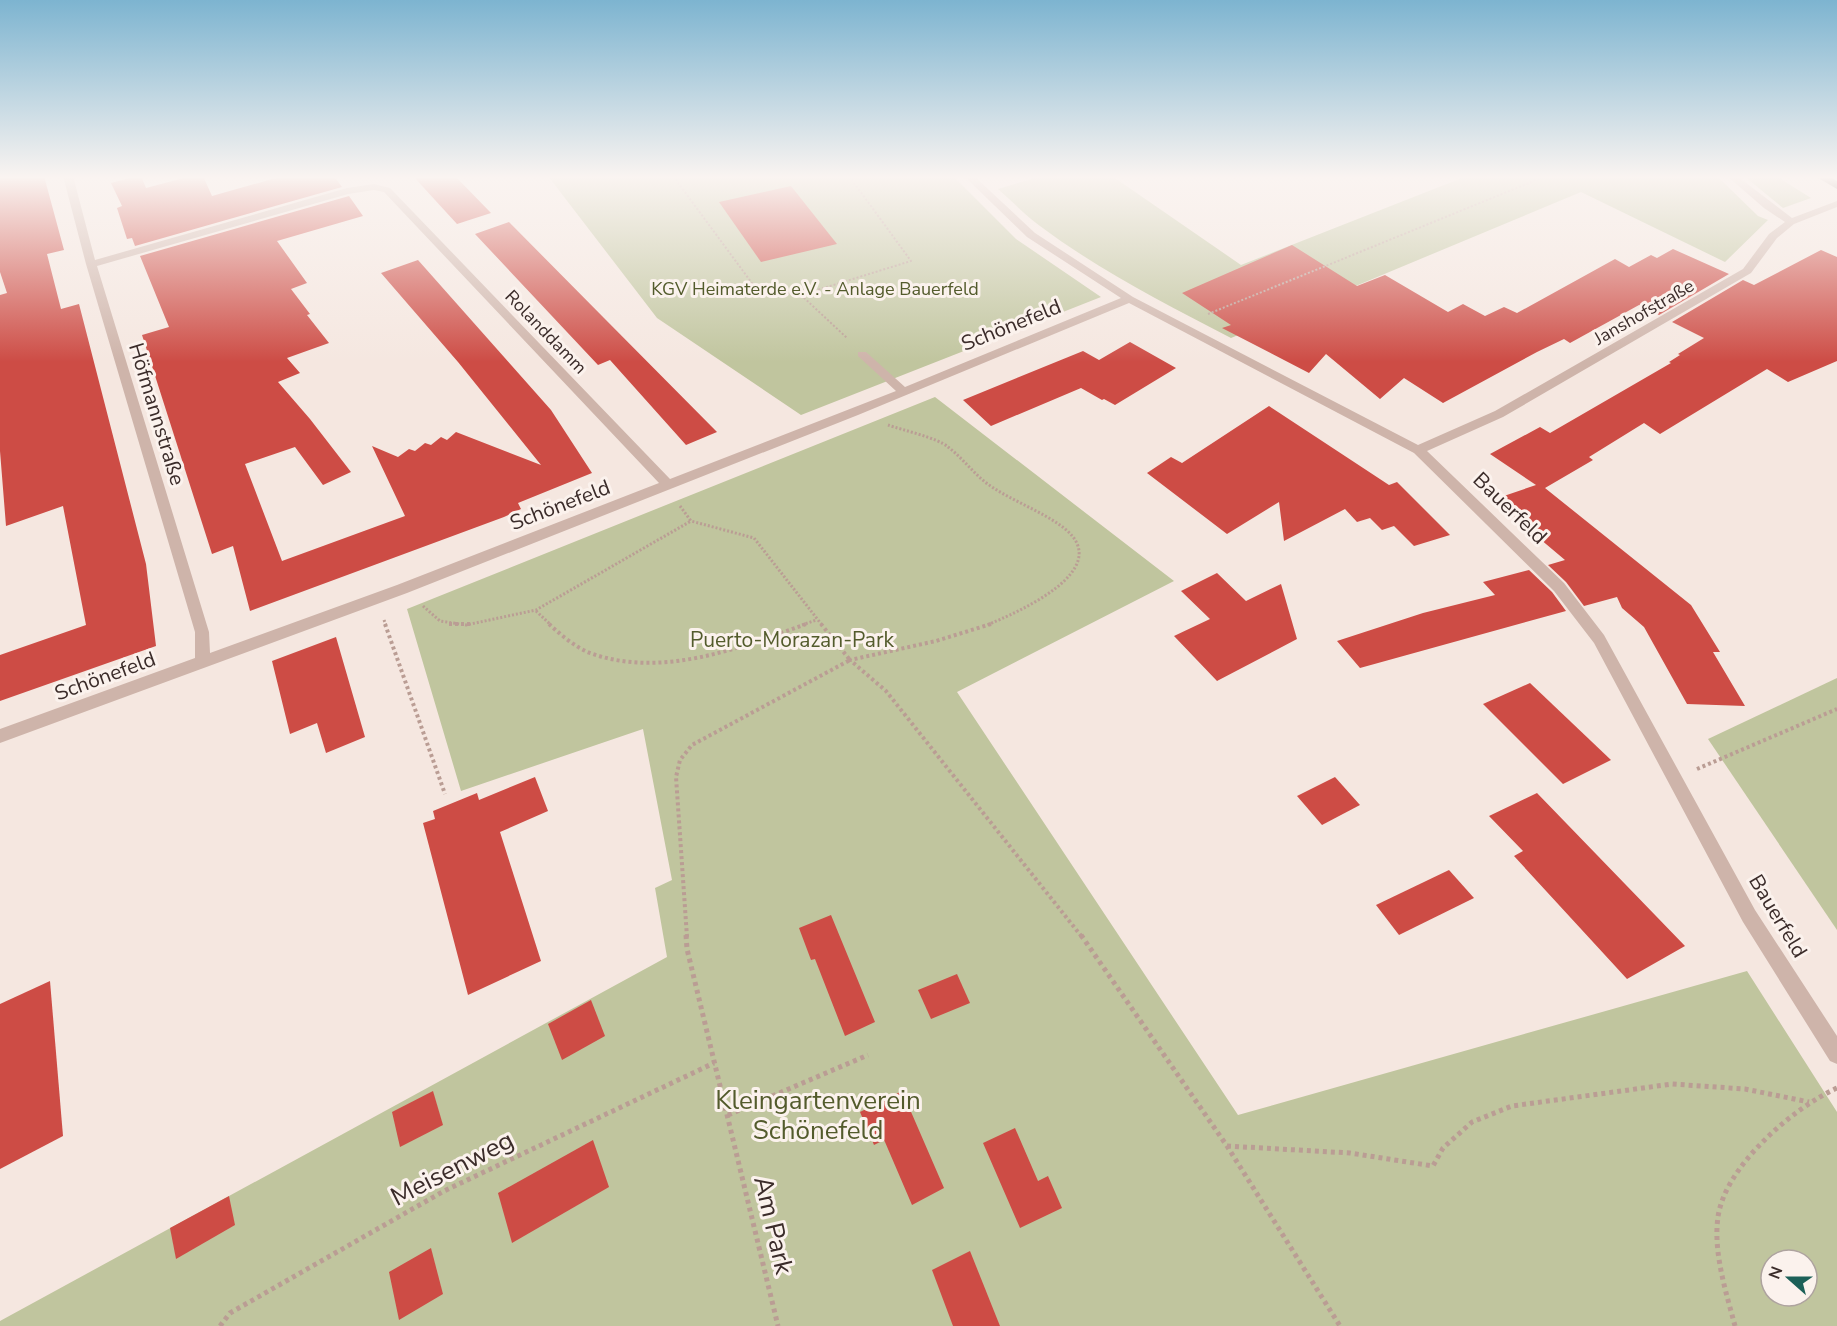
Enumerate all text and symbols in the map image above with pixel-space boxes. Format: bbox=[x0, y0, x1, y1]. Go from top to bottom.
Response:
street label: Janshofstraße bbox=[1589, 274, 1698, 351]
park label: KGV Heimaterde e.V. - Anlage Bauerfeld bbox=[651, 277, 979, 301]
street label: Rolanddamm bbox=[500, 285, 592, 379]
street label: Schönefeld bbox=[957, 292, 1065, 358]
street label: Höfmannstraße bbox=[122, 339, 192, 489]
street label: Bauerfeld bbox=[1467, 466, 1553, 550]
street label: Schönefeld bbox=[506, 473, 614, 537]
park label: Puerto-Morazan-Park bbox=[690, 626, 895, 654]
street label: Schönefeld bbox=[51, 645, 159, 707]
street label: Bauerfeld bbox=[1742, 869, 1814, 963]
park label: Kleingartenverein Schönefeld bbox=[715, 1083, 921, 1148]
street label: Meisenweg bbox=[385, 1122, 520, 1214]
street label: Am Park bbox=[745, 1173, 802, 1279]
north arrow bbox=[1759, 1248, 1819, 1308]
text: N bbox=[1764, 1263, 1788, 1283]

